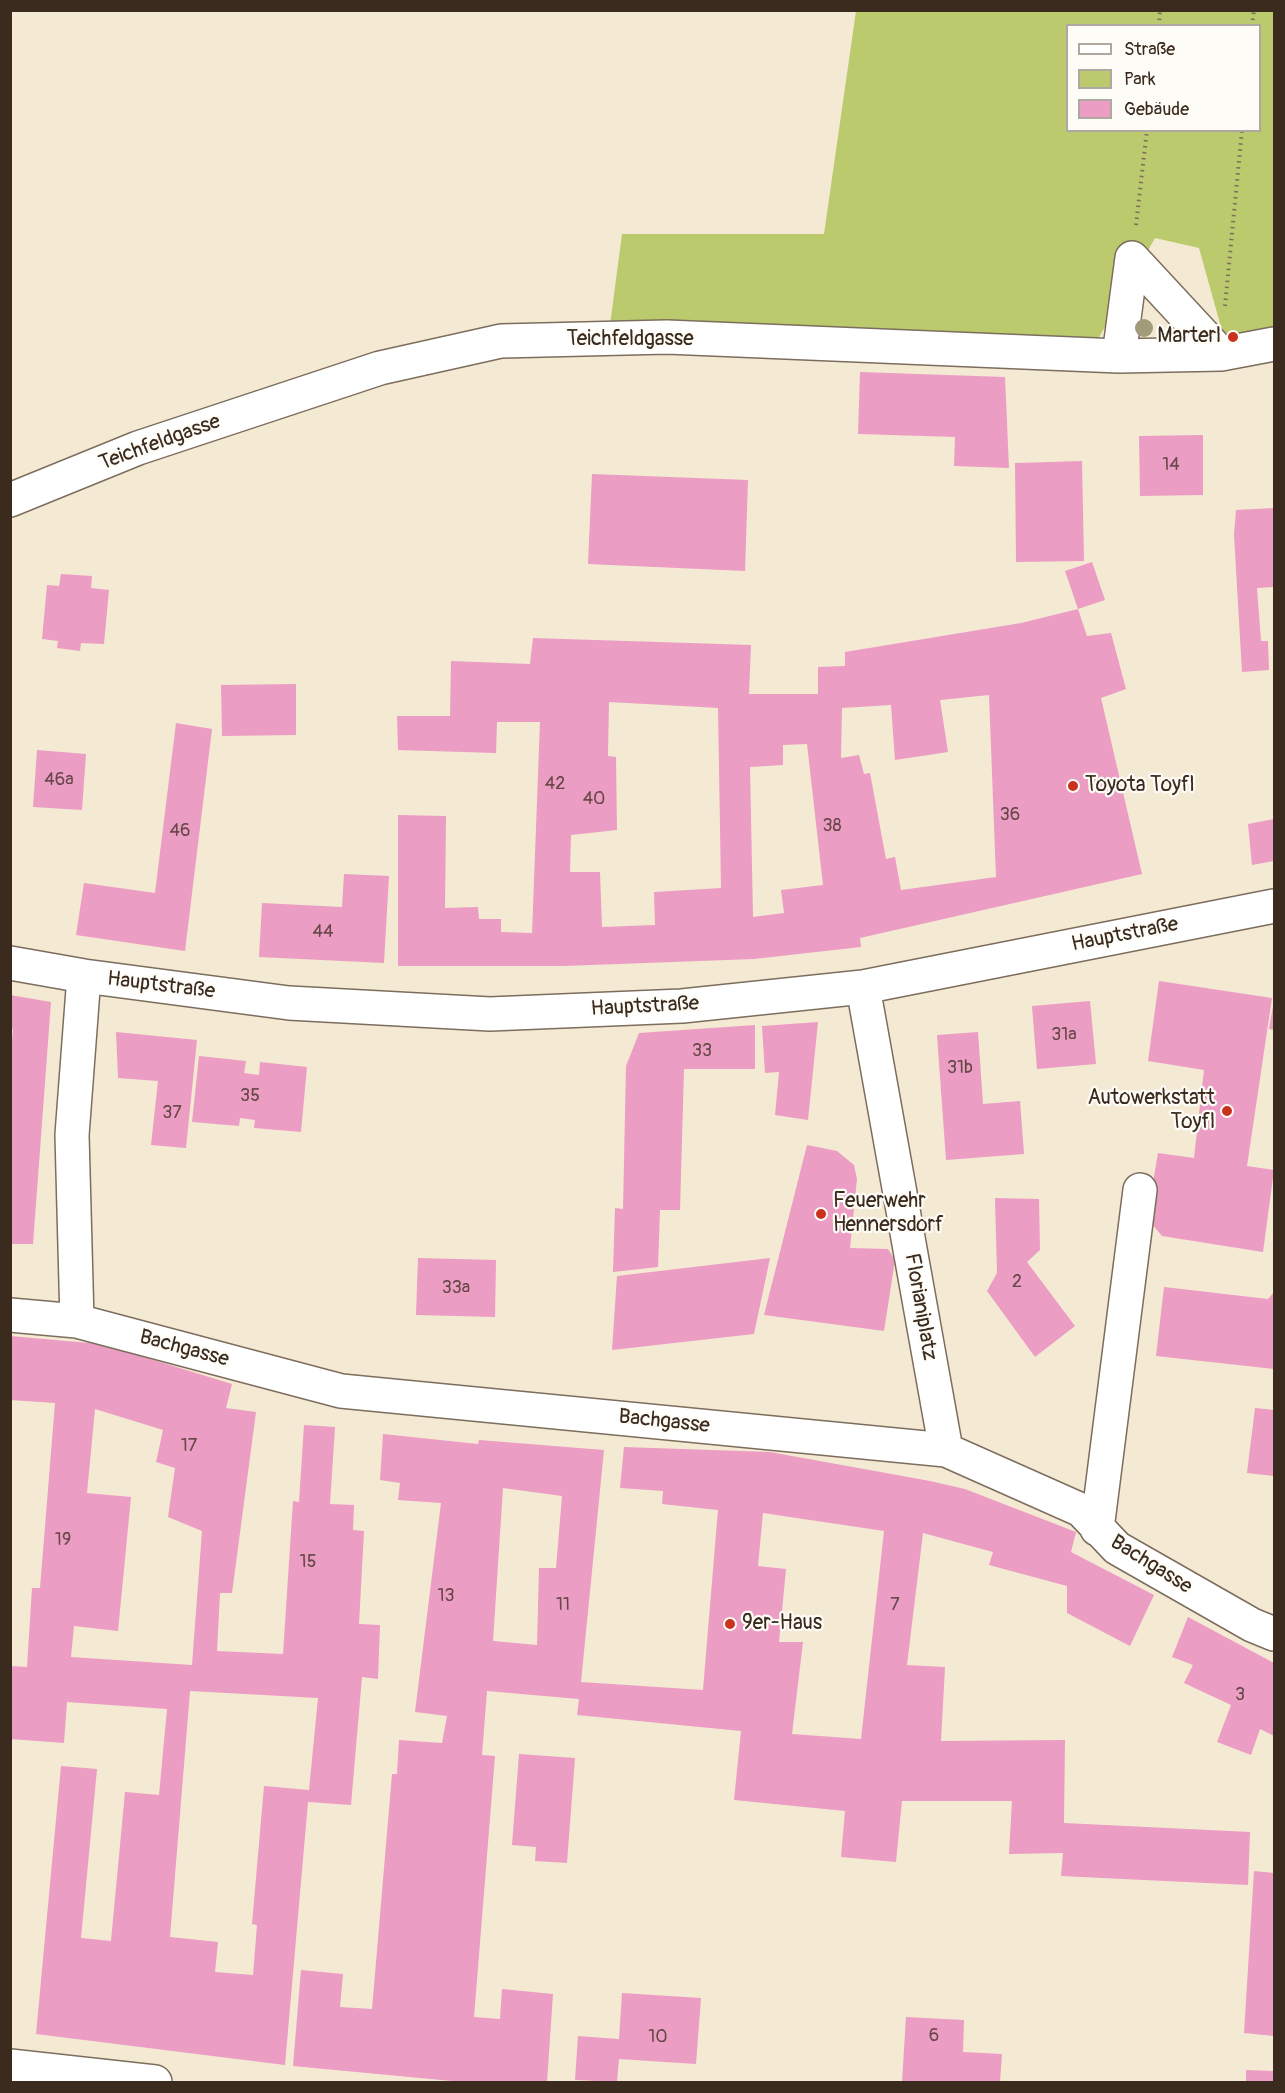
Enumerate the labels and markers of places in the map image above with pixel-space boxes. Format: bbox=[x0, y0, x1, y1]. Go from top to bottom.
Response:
place label: Marterl bbox=[1157, 324, 1221, 350]
marker: Marterl bbox=[1226, 330, 1240, 344]
place label: Toyota Toyfl bbox=[1085, 773, 1194, 799]
marker: Toyota Toyfl bbox=[1066, 779, 1080, 793]
place label: Autowerkstatt Toyfl bbox=[1087, 1086, 1215, 1136]
marker: Autowerkstatt Toyfl bbox=[1220, 1104, 1234, 1118]
place label: Feuerwehr Hennersdorf bbox=[833, 1189, 944, 1239]
marker: Feuerwehr Hennersdorf bbox=[814, 1207, 828, 1221]
place label: 9er-Haus bbox=[742, 1611, 822, 1637]
marker: 9er-Haus bbox=[723, 1617, 737, 1631]

